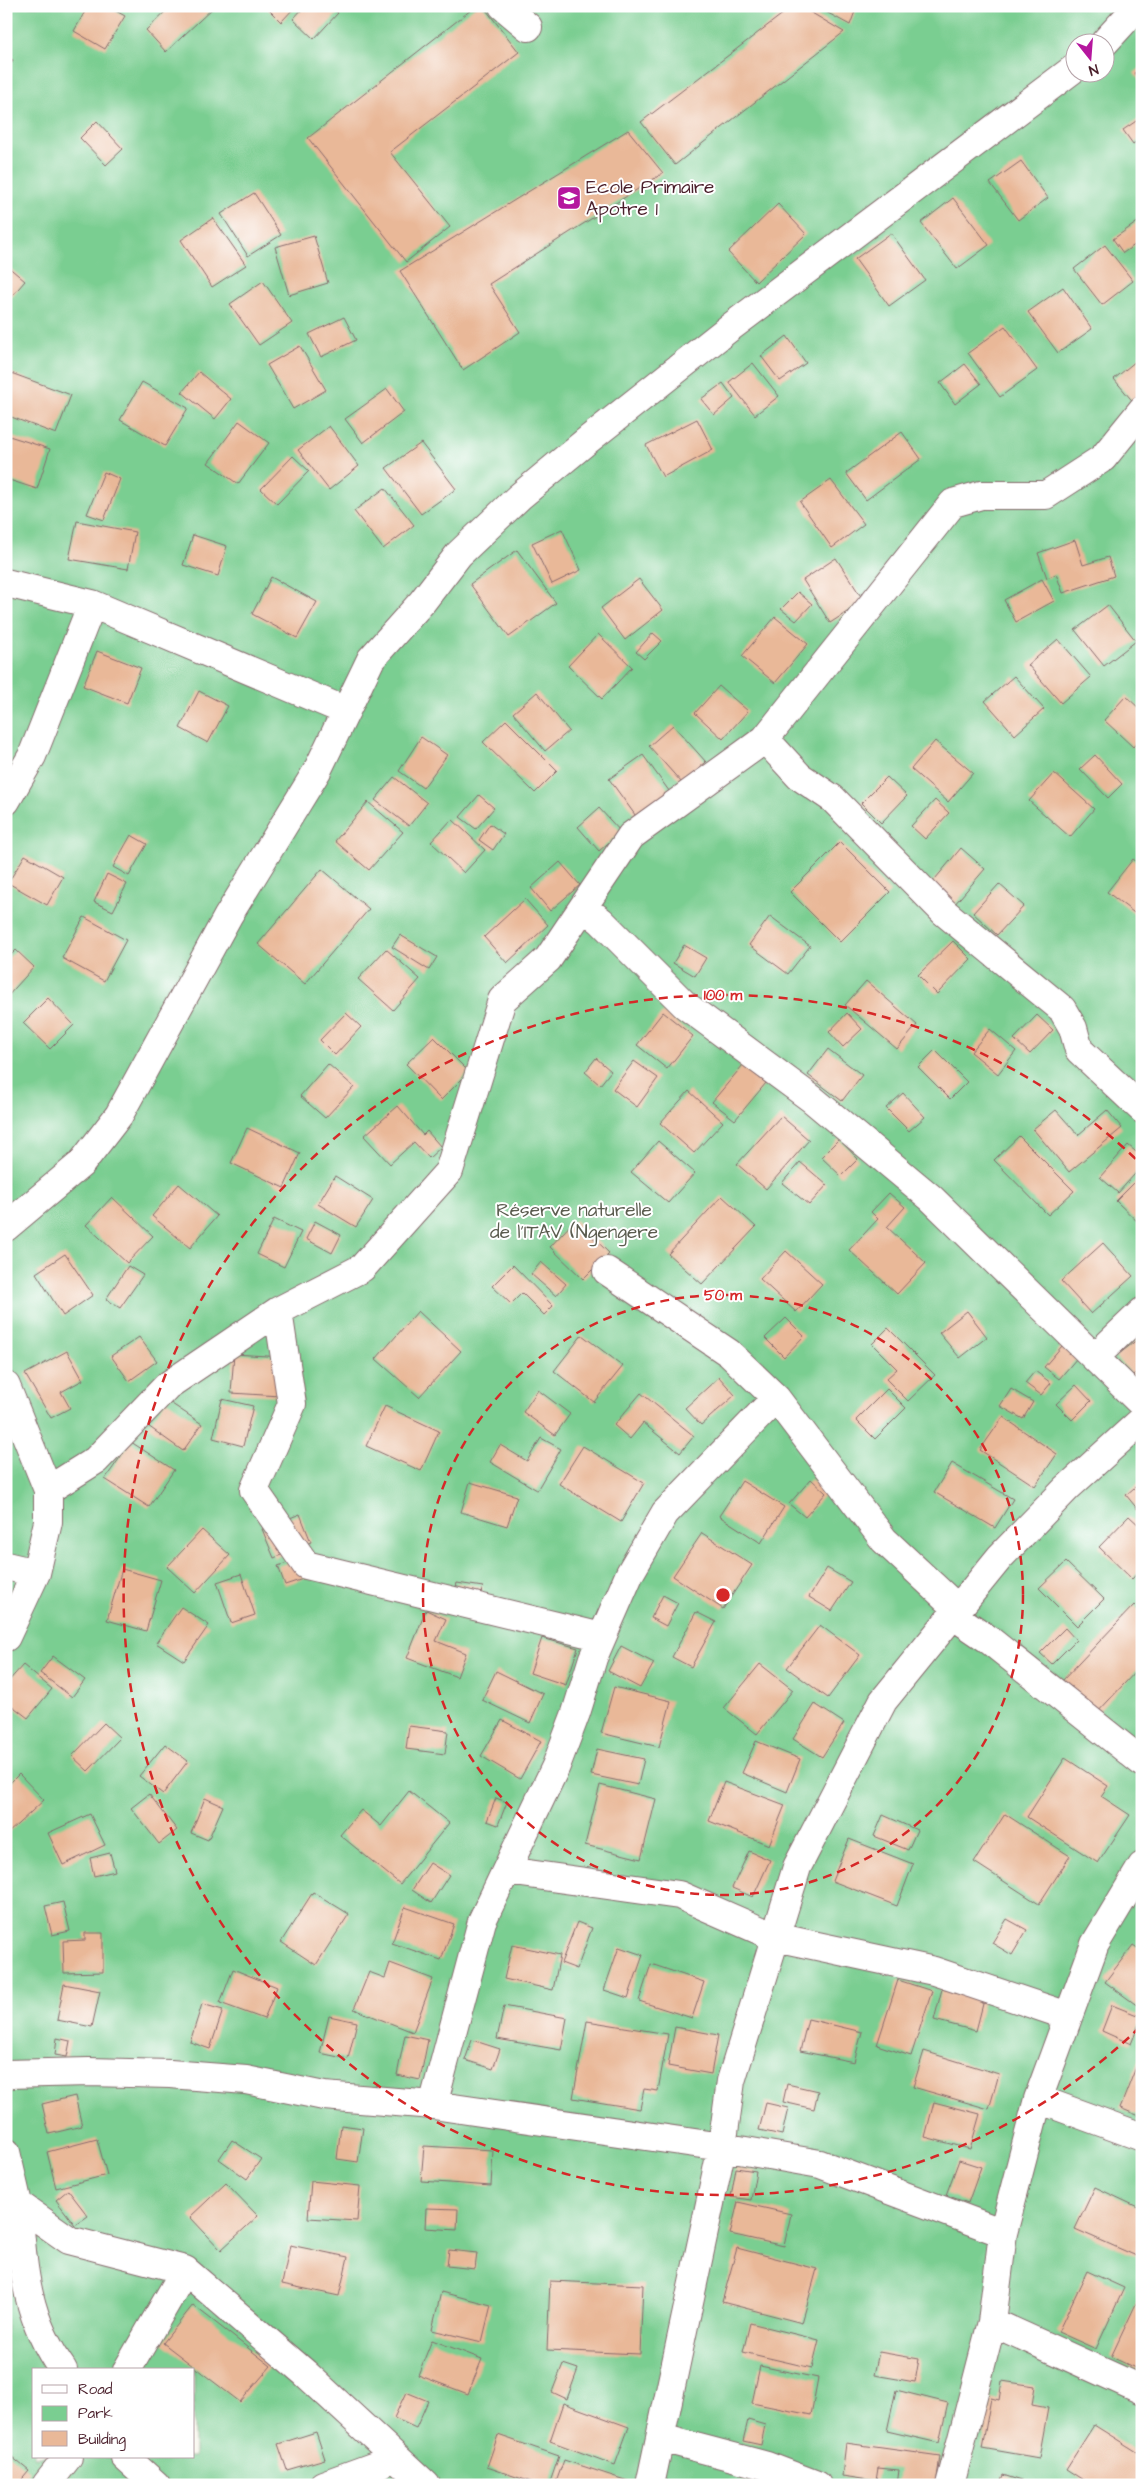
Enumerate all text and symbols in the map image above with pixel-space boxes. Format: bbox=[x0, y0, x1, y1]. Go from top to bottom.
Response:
north arrow bbox=[1066, 32, 1116, 82]
text: N bbox=[1086, 59, 1101, 80]
place label: Ecole Primaire Apotre 1 bbox=[586, 174, 714, 223]
school or university icon: Ecole Primaire Apotre 1 bbox=[556, 185, 582, 211]
text: 100 m bbox=[704, 985, 743, 1006]
park label: Réserve naturelle de l'ITAV (Ngengere bbox=[490, 1197, 658, 1247]
text: 50 m bbox=[704, 1285, 742, 1306]
centre of rings bbox=[714, 1586, 732, 1604]
legend bbox=[32, 2368, 195, 2458]
text: Road bbox=[78, 2379, 113, 2400]
text: Park bbox=[78, 2403, 113, 2424]
text: Building bbox=[78, 2429, 126, 2451]

